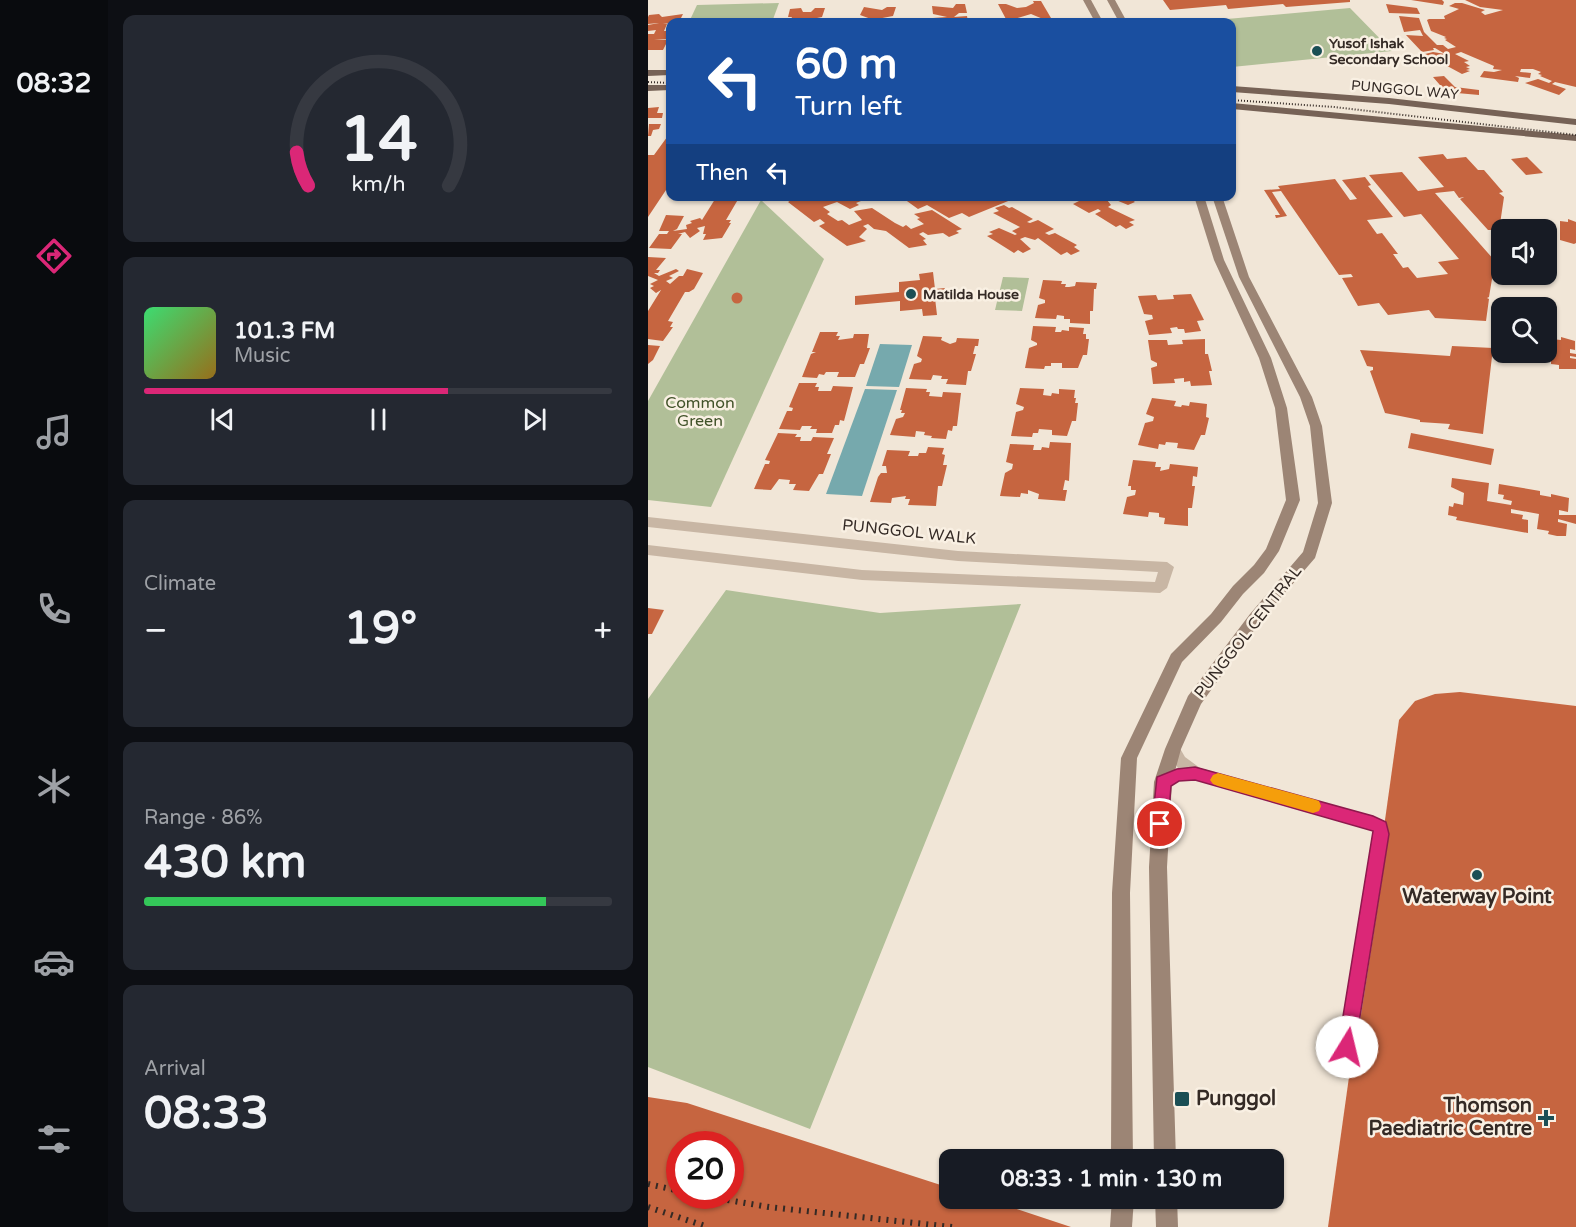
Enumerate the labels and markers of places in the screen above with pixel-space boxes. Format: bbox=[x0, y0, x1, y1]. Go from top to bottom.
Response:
place label: Yusof Ishak Secondary School bbox=[1329, 35, 1448, 68]
marker: Yusof Ishak Secondary School bbox=[1310, 44, 1324, 58]
place label: Matilda House bbox=[923, 286, 1019, 303]
marker: Matilda House bbox=[904, 287, 918, 301]
pin bbox=[1134, 798, 1185, 849]
marker: Waterway Point bbox=[1470, 868, 1484, 882]
place label: Waterway Point bbox=[1402, 885, 1552, 909]
place label: Punggol bbox=[1196, 1087, 1276, 1111]
marker: Punggol bbox=[1173, 1090, 1191, 1108]
place label: Thomson Paediatric Centre bbox=[1369, 1094, 1532, 1141]
marker: Thomson Paediatric Centre bbox=[1537, 1109, 1555, 1127]

